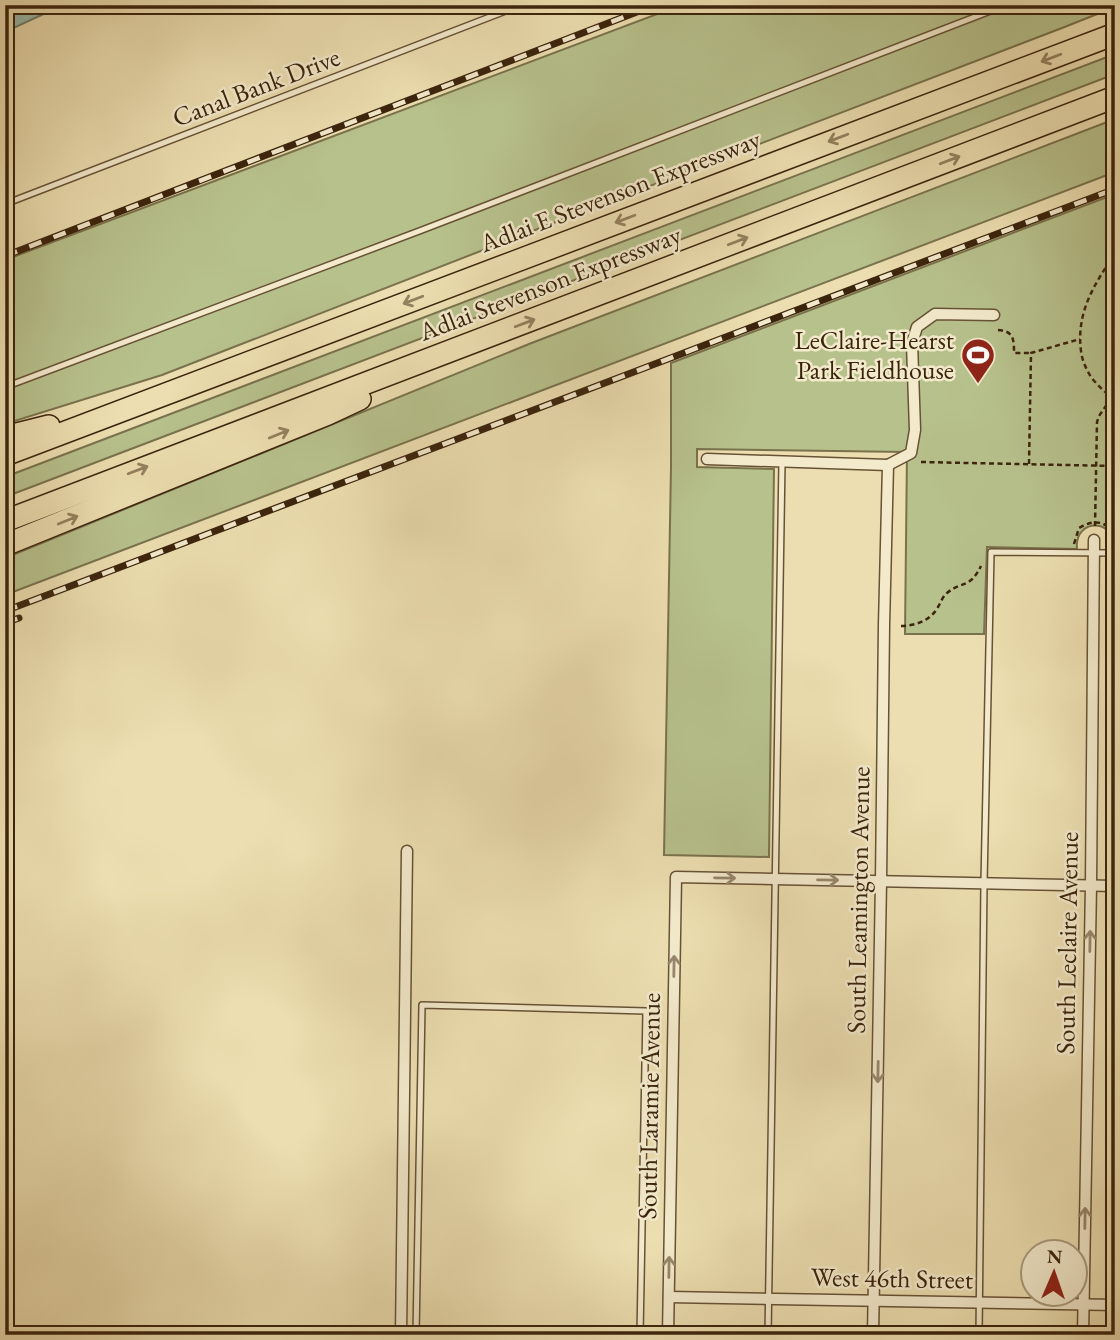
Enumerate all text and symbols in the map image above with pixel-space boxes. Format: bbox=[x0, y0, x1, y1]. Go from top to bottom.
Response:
street label: Canal Bank Drive bbox=[167, 39, 345, 135]
one-way arrow bbox=[1040, 53, 1062, 65]
street label: Adlai E Stevenson Expressway bbox=[474, 121, 766, 261]
one-way arrow bbox=[827, 133, 849, 146]
one-way arrow bbox=[939, 152, 960, 165]
one-way arrow bbox=[615, 214, 637, 226]
street label: Adlai Stevenson Expressway bbox=[413, 217, 687, 349]
one-way arrow bbox=[726, 234, 748, 247]
one-way arrow bbox=[402, 294, 424, 307]
one-way arrow bbox=[514, 315, 536, 328]
place label: LeClaire-Hearst Park Fieldhouse bbox=[794, 323, 954, 387]
sports icon: LeClaire-Hearst Park Fieldhouse bbox=[959, 336, 997, 385]
one-way arrow bbox=[268, 427, 290, 440]
one-way arrow bbox=[126, 463, 148, 476]
one-way arrow bbox=[57, 512, 79, 525]
street label: South Leamington Avenue bbox=[839, 766, 877, 1034]
street label: South Leclaire Avenue bbox=[1048, 831, 1086, 1055]
one-way arrow bbox=[713, 872, 736, 885]
one-way arrow bbox=[816, 873, 839, 887]
one-way arrow bbox=[1083, 930, 1097, 953]
one-way arrow bbox=[667, 954, 681, 977]
street label: South Laramie Avenue bbox=[630, 992, 668, 1220]
one-way arrow bbox=[871, 1060, 884, 1083]
one-way arrow bbox=[1078, 1206, 1091, 1229]
north arrow bbox=[1018, 1238, 1088, 1308]
text: N bbox=[1046, 1244, 1063, 1269]
one-way arrow bbox=[663, 1255, 676, 1278]
street label: West 46th Street bbox=[811, 1260, 973, 1296]

